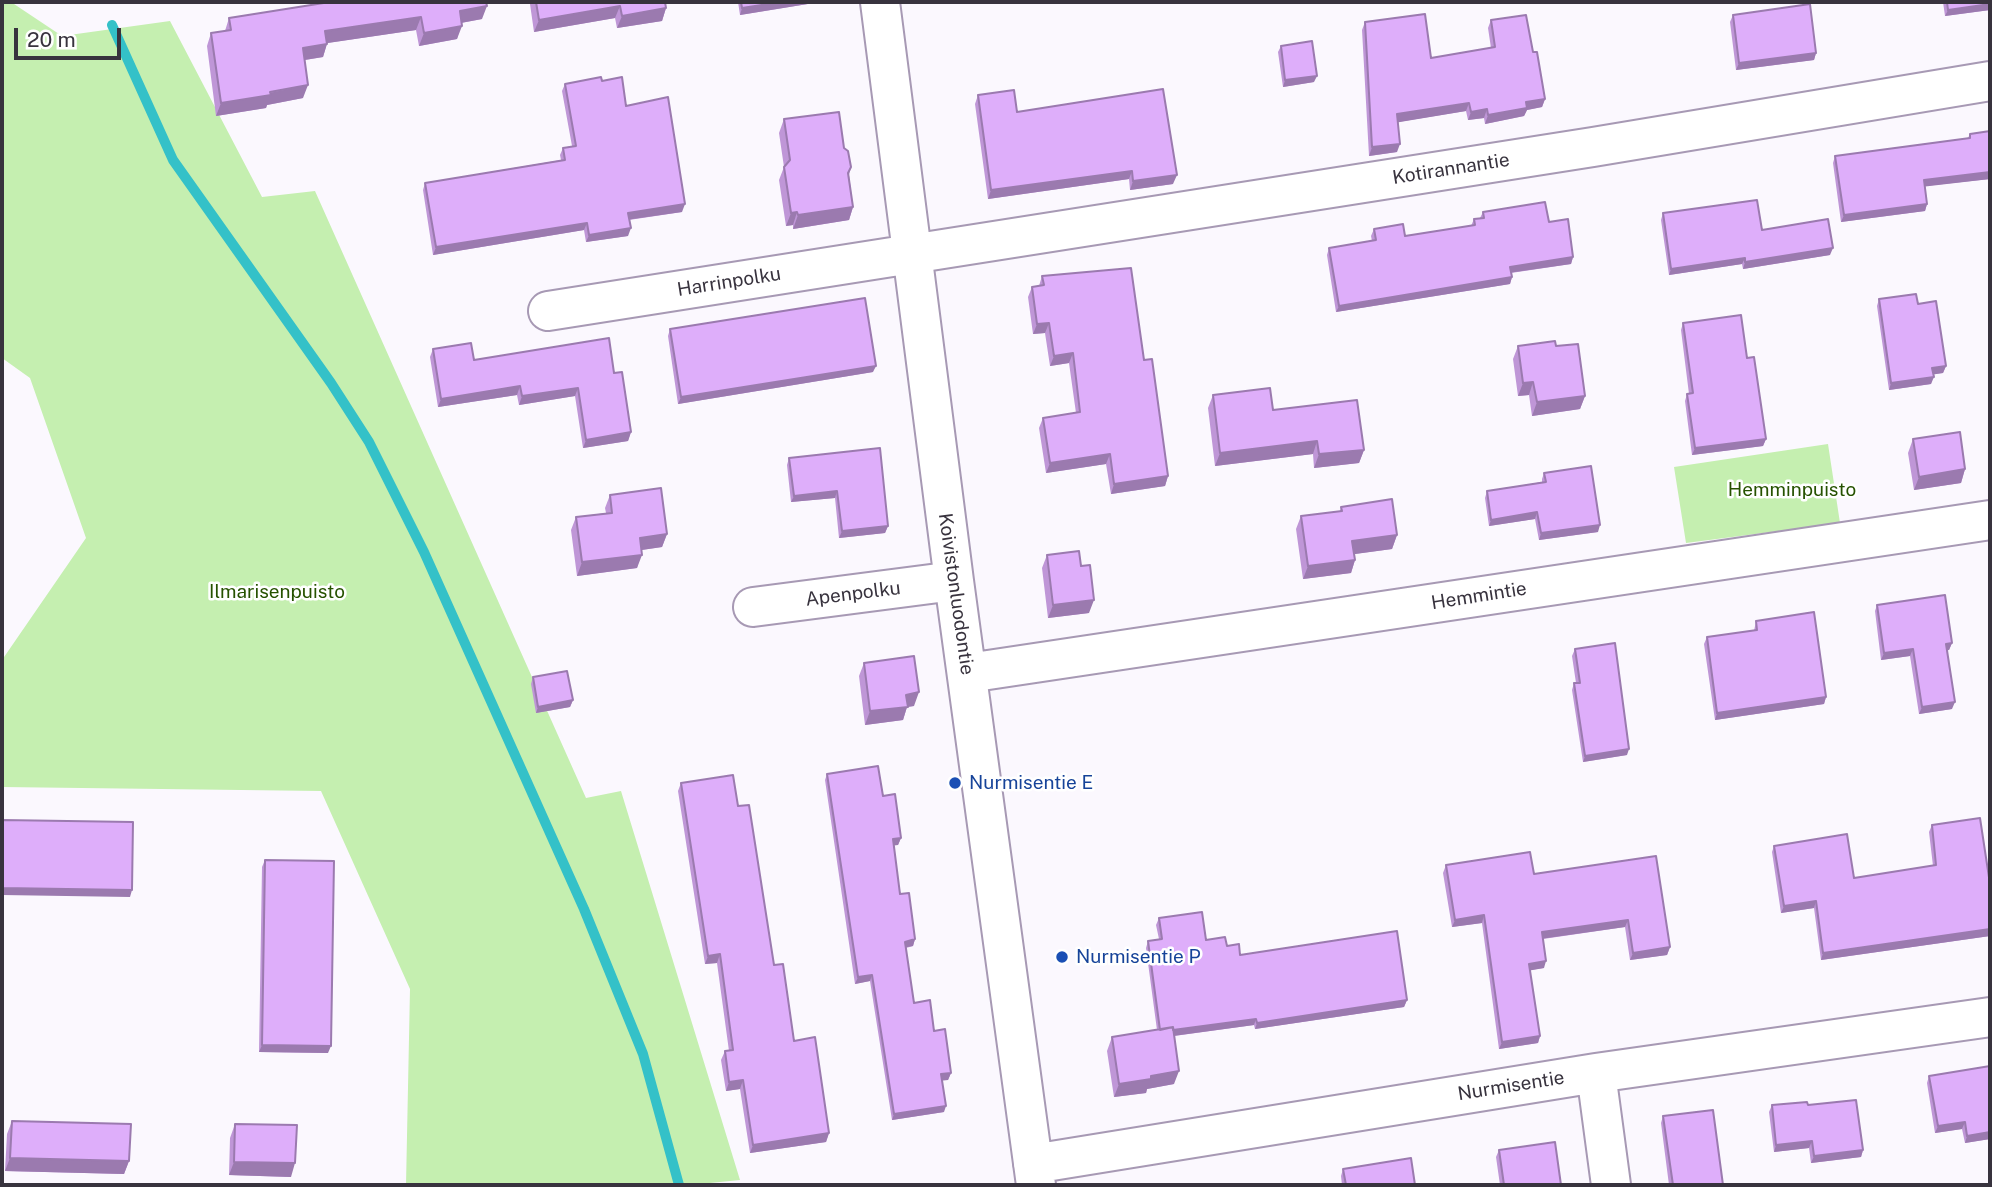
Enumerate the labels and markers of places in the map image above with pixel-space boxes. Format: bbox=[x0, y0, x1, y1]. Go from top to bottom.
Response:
place label: Nurmisentie E bbox=[969, 772, 1093, 794]
marker: Nurmisentie E bbox=[947, 775, 963, 791]
place label: Nurmisentie P bbox=[1076, 946, 1201, 968]
marker: Nurmisentie P bbox=[1054, 949, 1070, 965]

